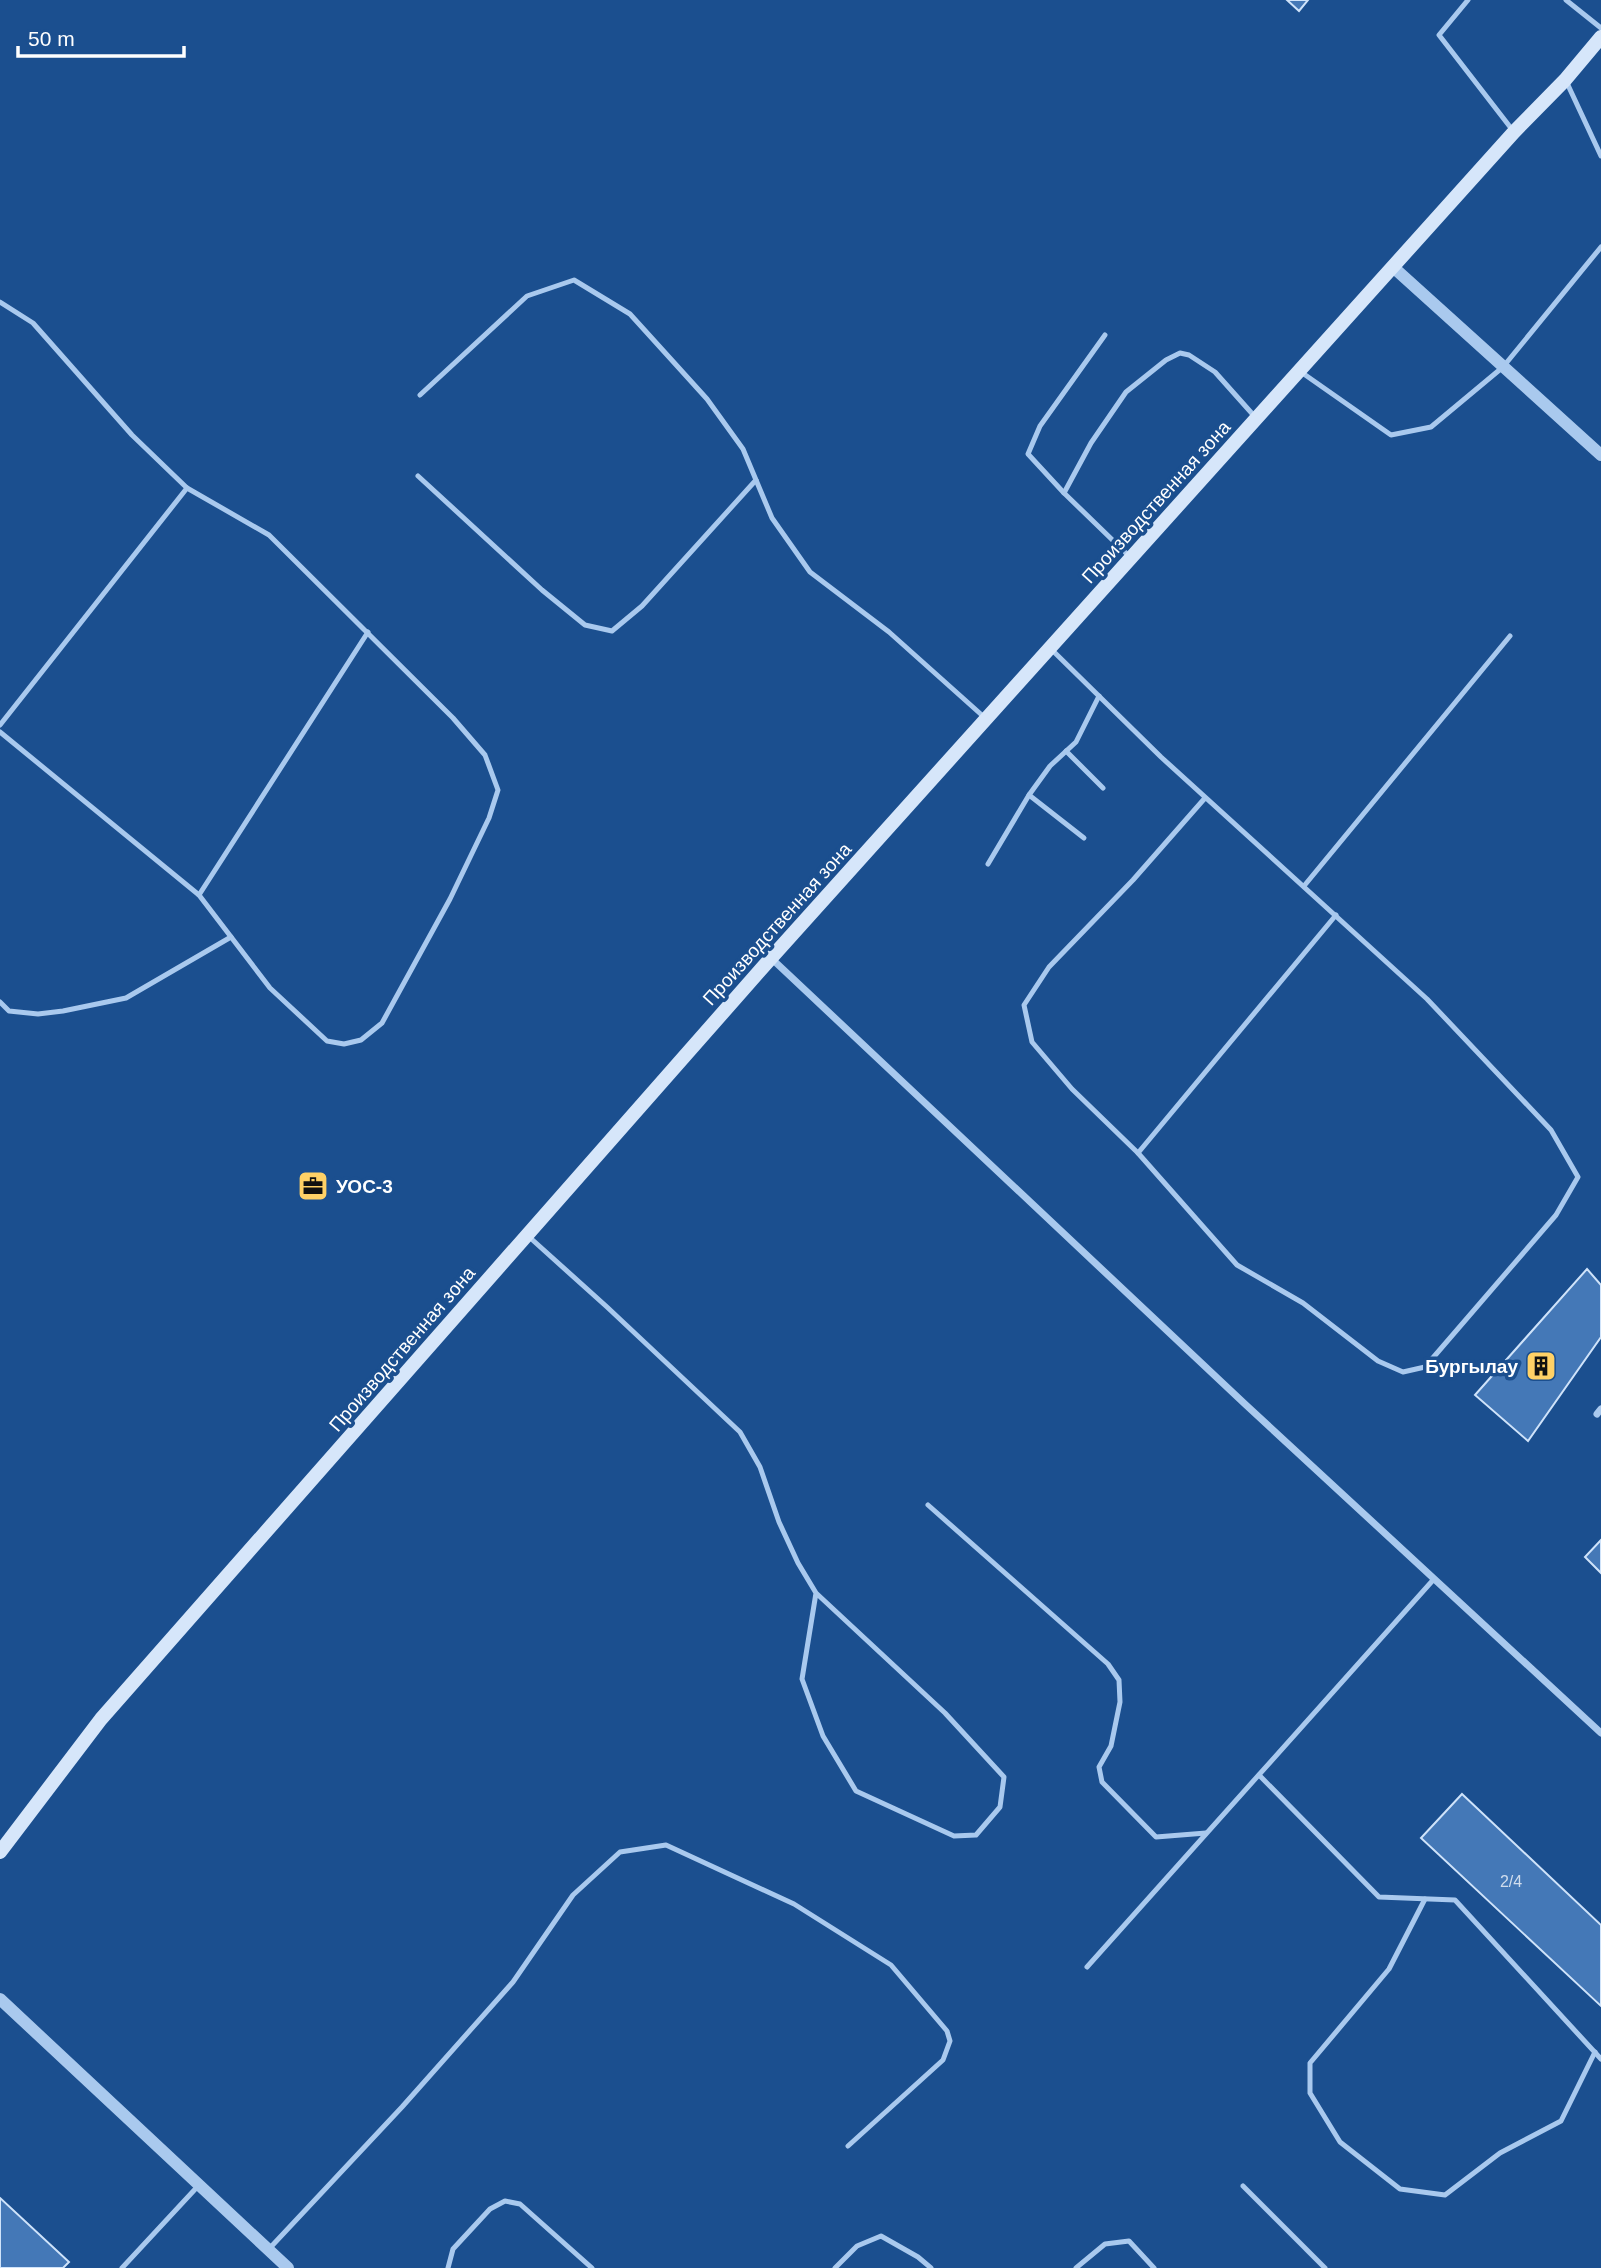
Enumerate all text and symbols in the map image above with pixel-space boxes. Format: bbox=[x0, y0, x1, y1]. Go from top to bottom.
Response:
scale bar bbox=[18, 14, 184, 58]
text: 50 m bbox=[28, 27, 75, 50]
street label: Производственная зона bbox=[1078, 416, 1235, 587]
street label: Производственная зона bbox=[699, 838, 856, 1009]
office icon: УОС-3 bbox=[296, 1169, 330, 1203]
place label: УОС-3 bbox=[336, 1176, 393, 1197]
street label: Производственная зона bbox=[325, 1262, 479, 1436]
building icon: Бургылау bbox=[1524, 1349, 1558, 1383]
place label: Бургылау bbox=[1425, 1356, 1518, 1377]
house number: 2/4 bbox=[1500, 1873, 1522, 1890]

